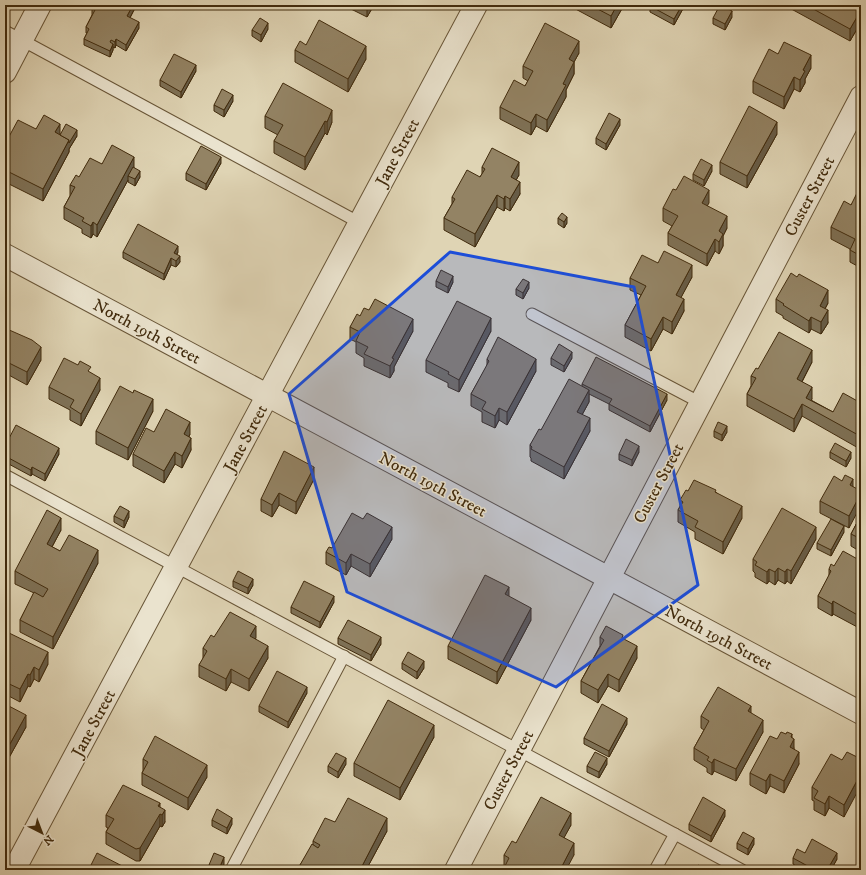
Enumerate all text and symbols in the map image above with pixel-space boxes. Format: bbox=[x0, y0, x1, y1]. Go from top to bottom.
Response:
street label: Jane Street bbox=[370, 114, 425, 192]
street label: Custer Street bbox=[780, 152, 840, 240]
street label: North 19th Street bbox=[89, 294, 205, 370]
street label: Jane Street bbox=[218, 400, 273, 478]
street label: Custer Street bbox=[629, 439, 689, 527]
street label: North 19th Street bbox=[375, 447, 491, 523]
street label: North 19th Street bbox=[661, 600, 777, 676]
street label: Jane Street bbox=[66, 685, 121, 763]
street label: Custer Street bbox=[479, 726, 539, 814]
north arrow bbox=[22, 813, 62, 853]
text: N bbox=[40, 831, 56, 848]

